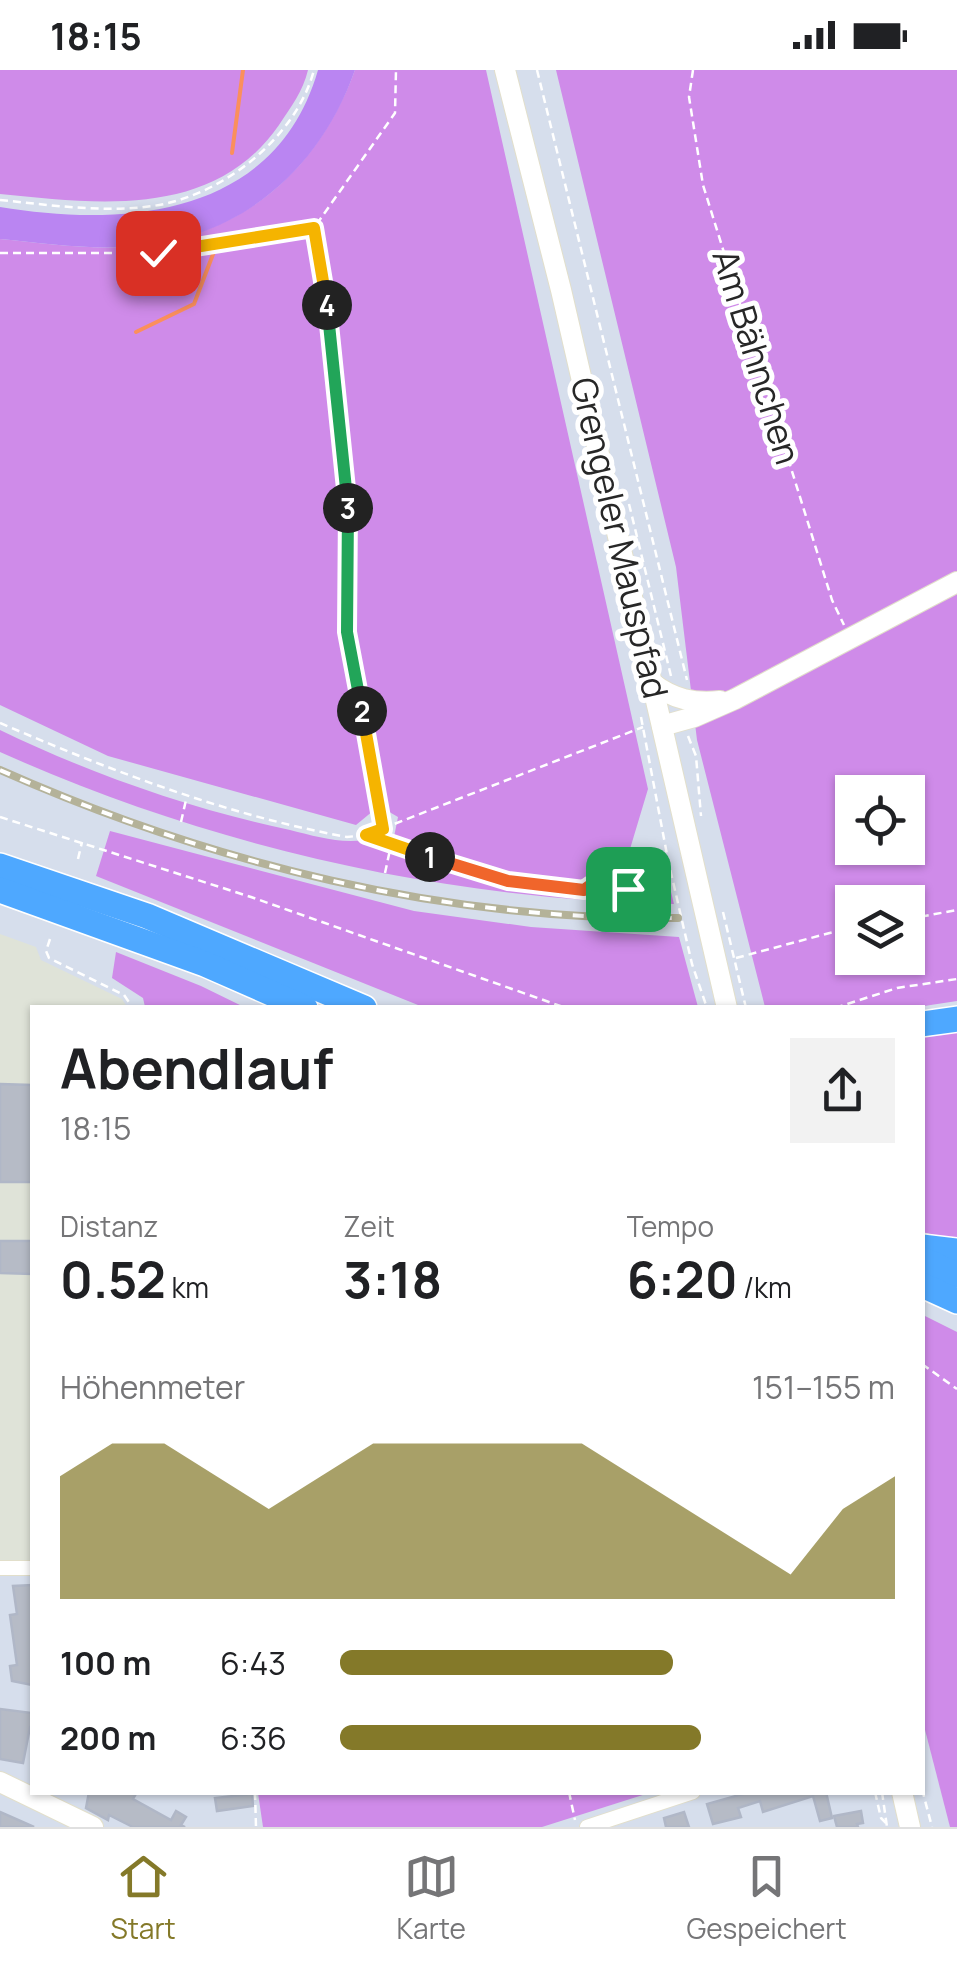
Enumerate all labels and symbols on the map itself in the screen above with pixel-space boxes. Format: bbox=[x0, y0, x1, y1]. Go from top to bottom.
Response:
pin bbox=[116, 211, 201, 296]
street label: Am Bähnchen bbox=[702, 243, 812, 470]
pin: 4 bbox=[302, 280, 352, 330]
street label: Grengeler Mauspfad bbox=[560, 373, 680, 703]
pin: 3 bbox=[323, 483, 373, 533]
pin: 2 bbox=[337, 686, 387, 736]
pin: 1 bbox=[405, 832, 455, 882]
pin bbox=[586, 847, 671, 932]

